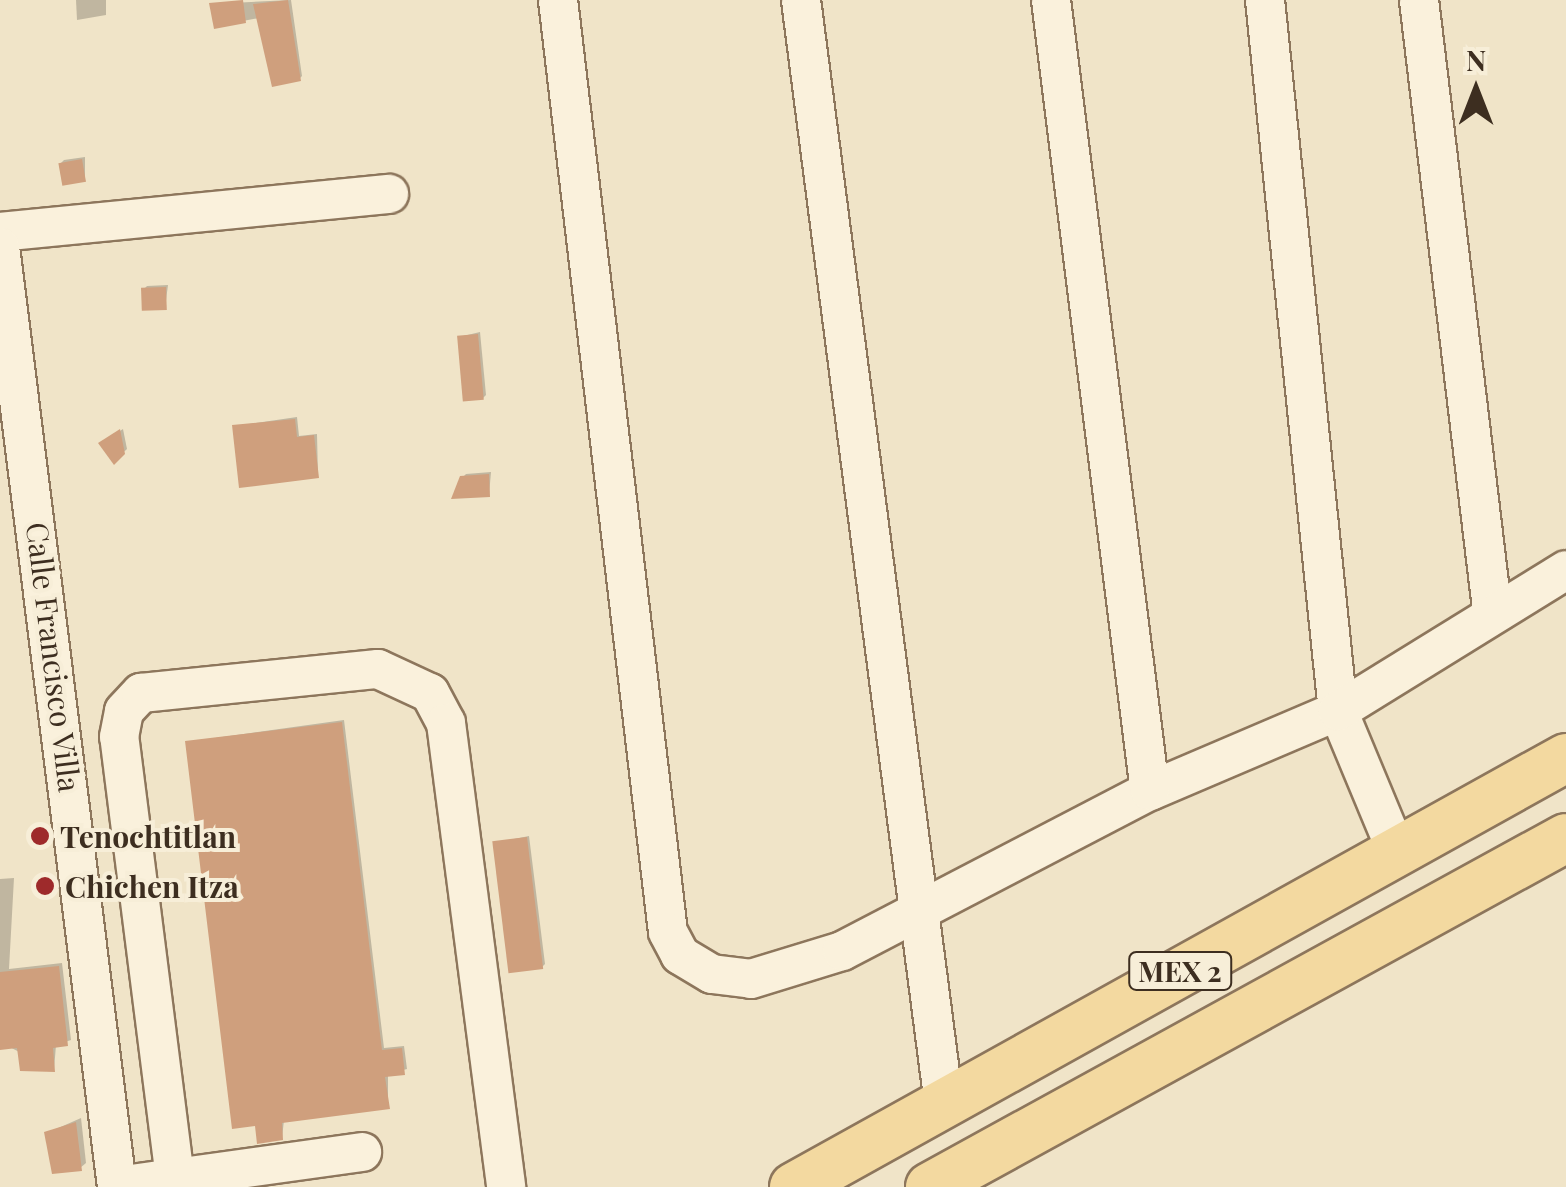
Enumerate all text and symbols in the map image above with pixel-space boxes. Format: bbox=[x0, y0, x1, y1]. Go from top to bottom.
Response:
north arrow bbox=[1426, 40, 1526, 140]
text: N bbox=[1466, 41, 1486, 78]
street label: Calle Francisco Villa bbox=[20, 520, 88, 794]
place label: Tenochtitlan bbox=[60, 818, 236, 854]
marker: Tenochtitlan bbox=[29, 825, 51, 847]
place label: Chichen Itza bbox=[65, 868, 239, 904]
marker: Chichen Itza bbox=[34, 875, 56, 897]
road number: MEX 2 bbox=[1128, 948, 1232, 994]

